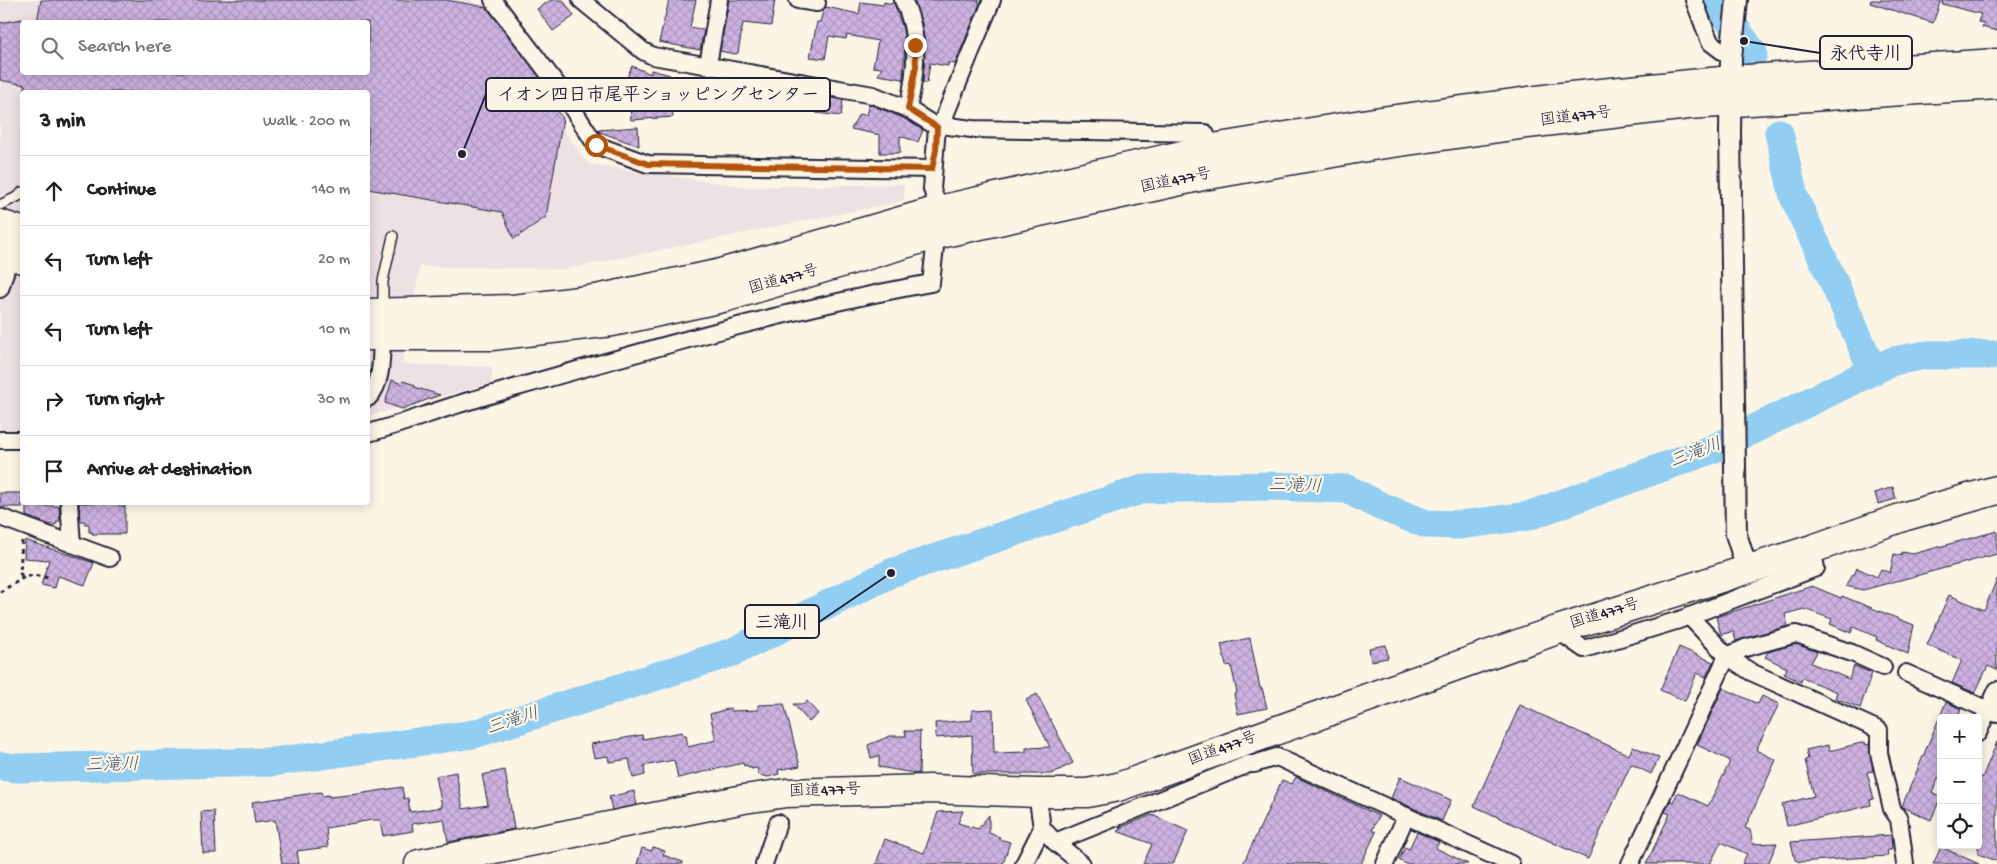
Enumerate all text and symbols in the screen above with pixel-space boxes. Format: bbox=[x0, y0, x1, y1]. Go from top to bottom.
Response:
search box bbox=[20, 20, 370, 75]
icon: search bbox=[38, 34, 66, 62]
route end bbox=[904, 34, 927, 57]
text: Search here bbox=[78, 36, 172, 59]
callout: 永代寺川 bbox=[1820, 36, 1912, 69]
text: 永代寺川 bbox=[1830, 44, 1902, 66]
callout: イオン四日市尾平ショッピングセンター bbox=[486, 78, 830, 111]
text: イオン四日市尾平ショッピングセンター bbox=[497, 85, 819, 107]
street label: 国道477号 bbox=[1539, 103, 1613, 132]
text: 3 min bbox=[40, 110, 85, 135]
text: Walk · 200 m bbox=[263, 113, 350, 132]
route start bbox=[585, 134, 608, 157]
street label: 国道477号 bbox=[1138, 164, 1213, 199]
icon: ahead bbox=[40, 177, 68, 205]
text: Continue bbox=[87, 179, 156, 202]
text: 140 m bbox=[312, 181, 350, 200]
icon: left bbox=[40, 247, 68, 275]
text: Turn left bbox=[87, 249, 151, 272]
text: 20 m bbox=[318, 251, 350, 270]
street label: 国道477号 bbox=[746, 261, 821, 300]
icon: left bbox=[40, 317, 68, 345]
text: Turn left bbox=[87, 319, 151, 342]
text: 10 m bbox=[319, 321, 350, 340]
icon: right bbox=[40, 387, 68, 415]
text: Turn right bbox=[87, 389, 163, 412]
text: 30 m bbox=[317, 391, 350, 410]
water label: 三滝川 bbox=[1667, 434, 1725, 473]
icon: arrive bbox=[40, 457, 68, 485]
text: Arrive at destination bbox=[87, 459, 251, 482]
water label: 三滝川 bbox=[1268, 475, 1322, 498]
street label: 国道477号 bbox=[1567, 594, 1642, 635]
callout: 三滝川 bbox=[745, 605, 819, 638]
text: 三滝川 bbox=[755, 613, 809, 635]
water label: 三滝川 bbox=[484, 703, 542, 740]
map controls bbox=[1937, 714, 1982, 849]
button: + bbox=[1937, 714, 1982, 759]
street label: 国道477号 bbox=[1185, 728, 1260, 771]
water label: 三滝川 bbox=[85, 754, 139, 777]
button: − bbox=[1937, 759, 1982, 804]
street label: 国道477号 bbox=[789, 780, 861, 803]
button: locate bbox=[1937, 804, 1982, 849]

